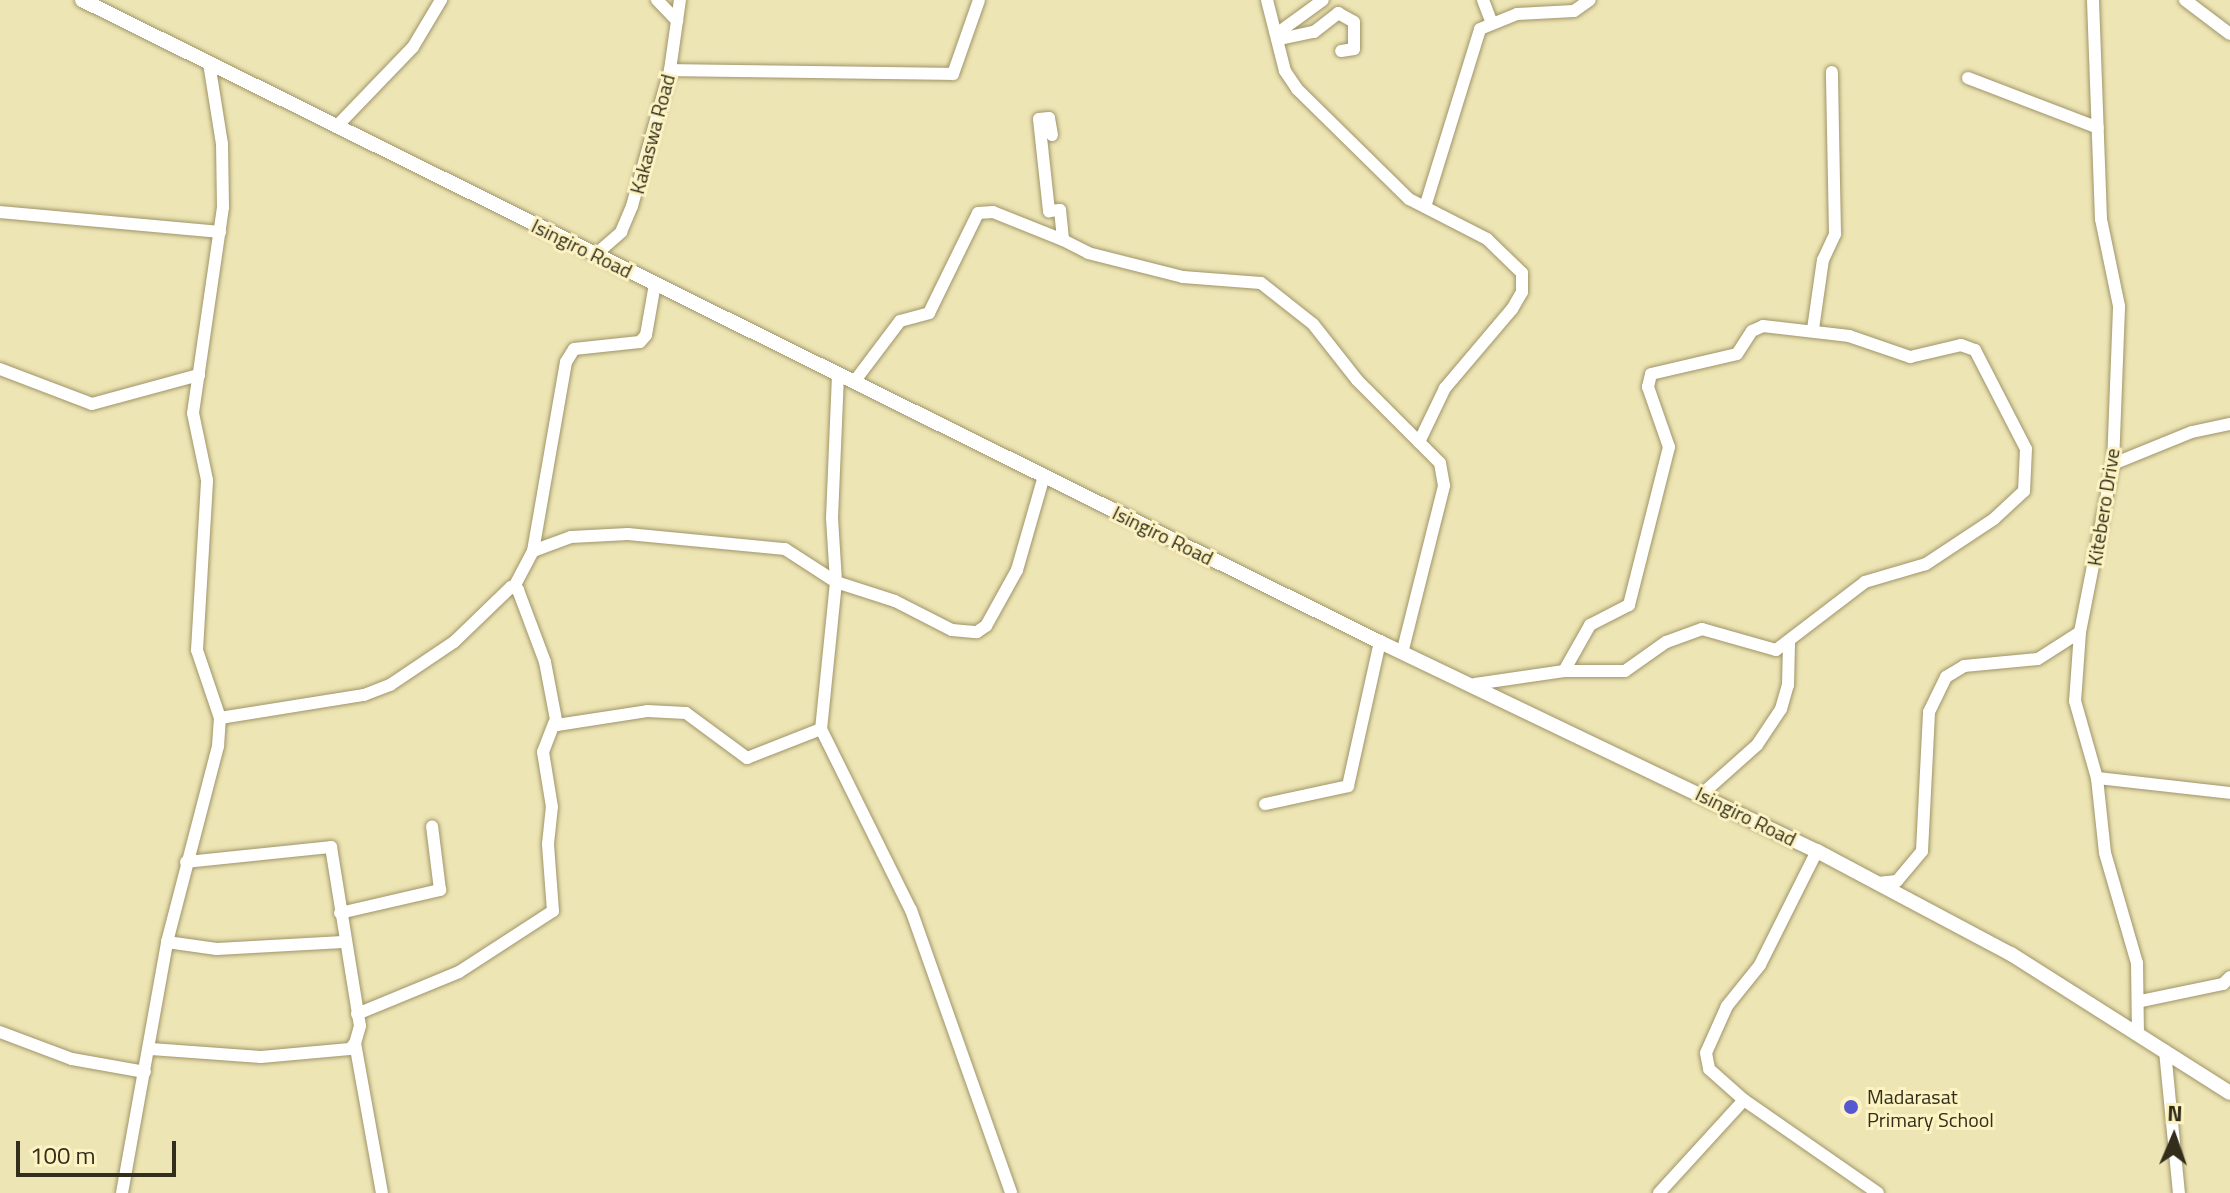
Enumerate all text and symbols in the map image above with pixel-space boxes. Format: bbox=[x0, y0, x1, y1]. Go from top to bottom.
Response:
street label: Kakaswa Road bbox=[624, 71, 680, 197]
street label: Isingiro Road bbox=[528, 213, 636, 283]
street label: Kitebero Drive bbox=[2082, 446, 2124, 568]
street label: Isingiro Road bbox=[1109, 500, 1217, 570]
street label: Isingiro Road bbox=[1692, 781, 1800, 851]
place label: Madarasat Primary School bbox=[1867, 1084, 1994, 1131]
text: N bbox=[2167, 1096, 2183, 1130]
north arrow bbox=[2134, 1097, 2214, 1177]
marker: Madarasat Primary School bbox=[1842, 1098, 1860, 1116]
scale bar bbox=[20, 1125, 180, 1175]
text: 100 m bbox=[30, 1137, 96, 1173]

